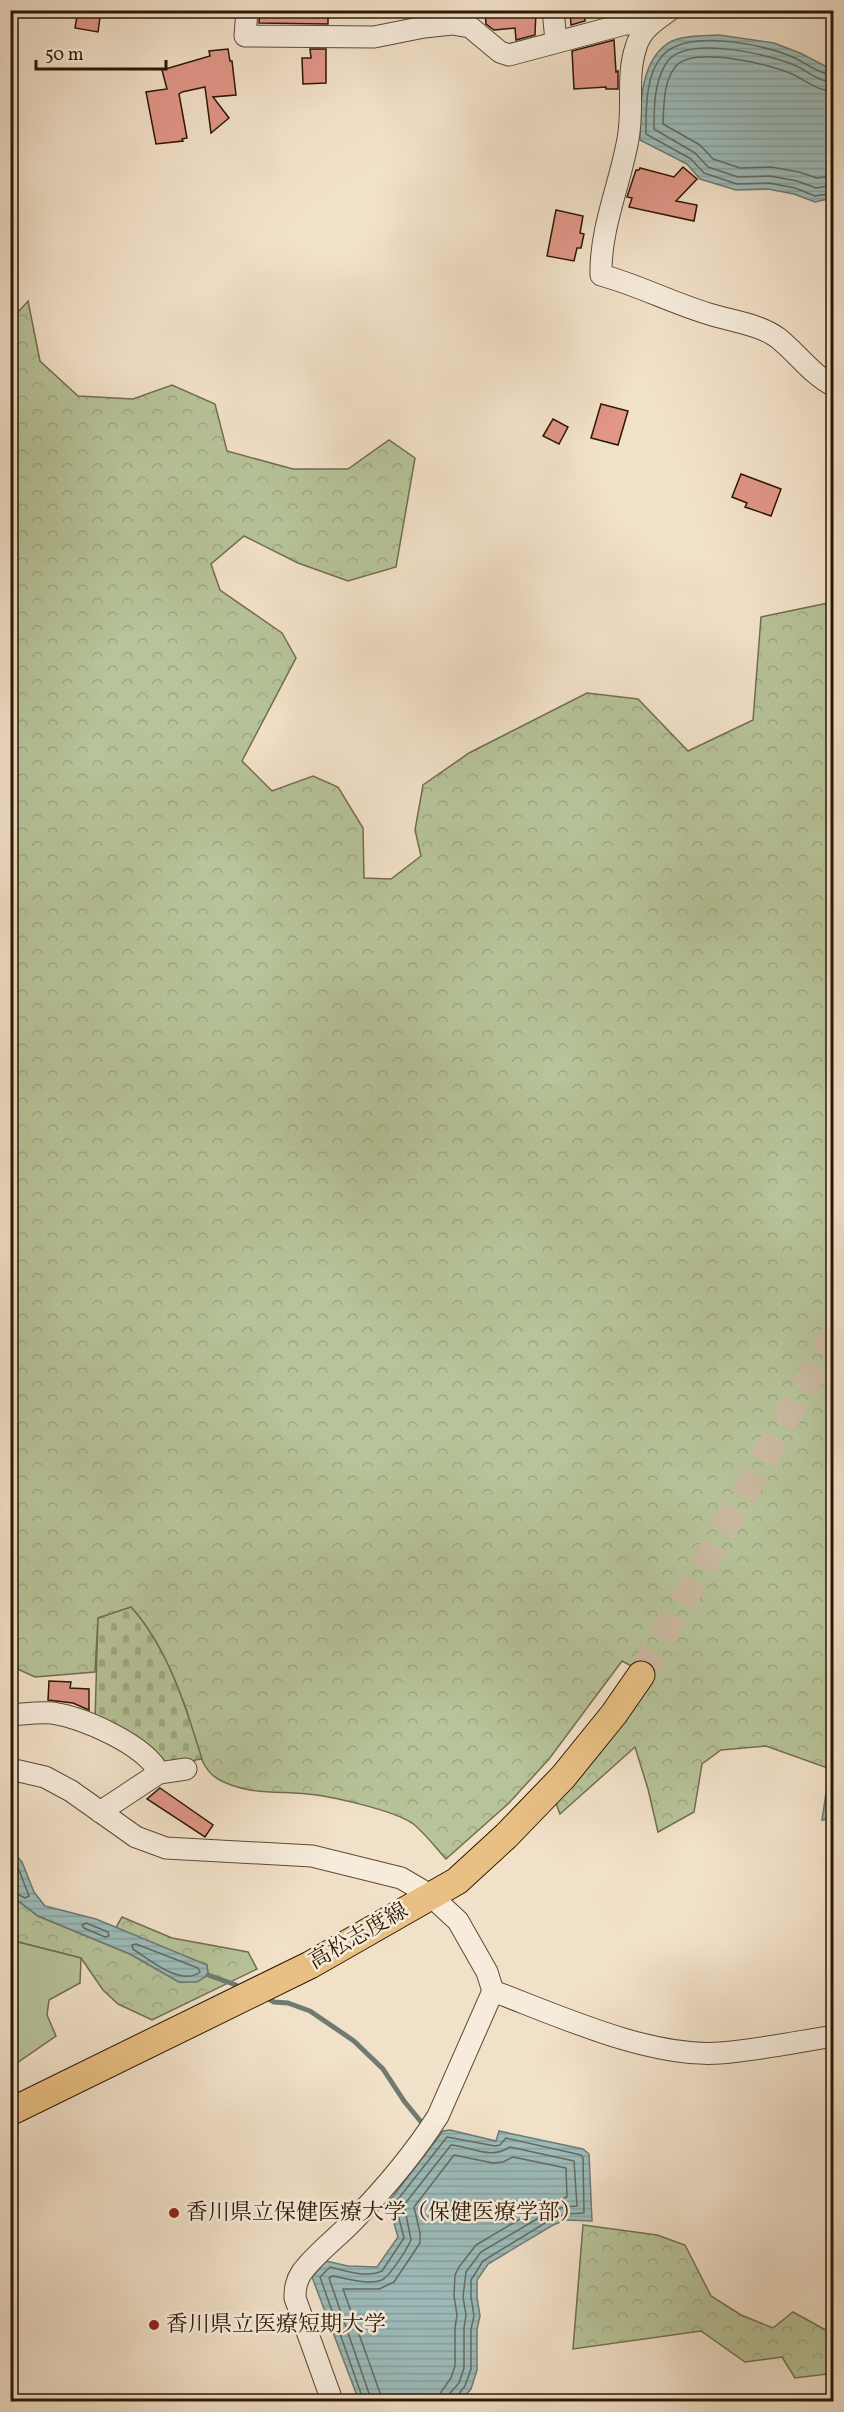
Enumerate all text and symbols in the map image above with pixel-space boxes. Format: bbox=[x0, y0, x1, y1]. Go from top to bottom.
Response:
scale bar bbox=[36, 33, 166, 71]
text: 50 m bbox=[45, 43, 84, 68]
street label: 高松志度線 bbox=[304, 1896, 414, 1978]
place label: 香川県立保健医療大学（保健医療学部） bbox=[186, 2198, 582, 2229]
marker: 香川県立保健医療大学（保健医療学部） bbox=[167, 2206, 181, 2220]
place label: 香川県立医療短期大学 bbox=[166, 2310, 386, 2341]
marker: 香川県立医療短期大学 bbox=[147, 2318, 161, 2332]

